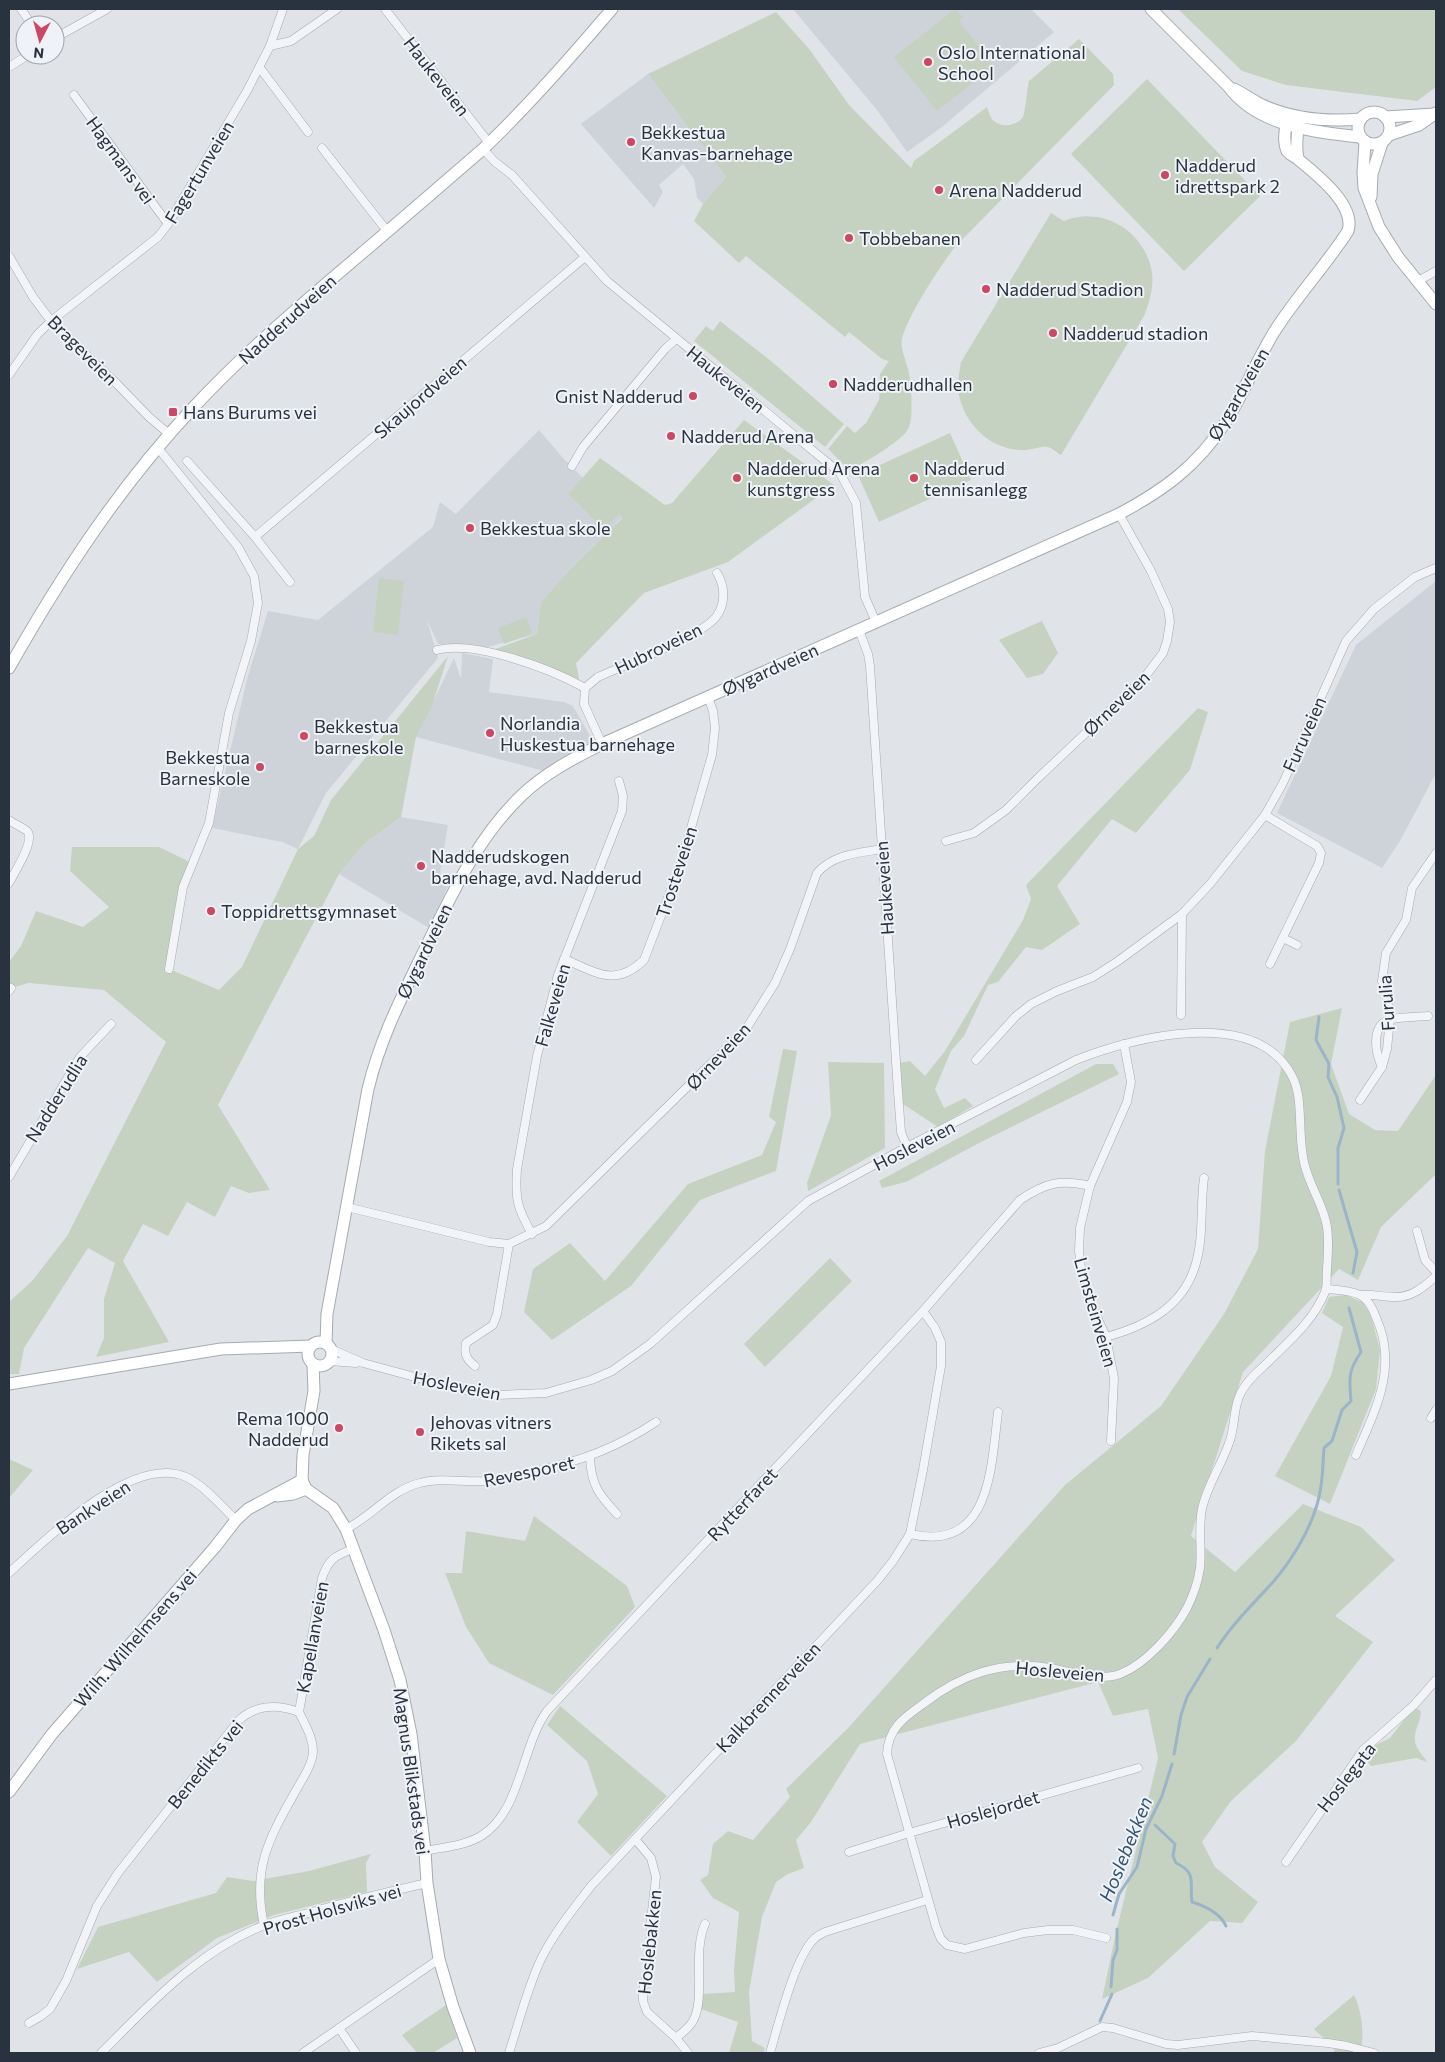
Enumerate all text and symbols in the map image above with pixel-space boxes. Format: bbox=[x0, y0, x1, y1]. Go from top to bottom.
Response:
north arrow bbox=[15, 15, 65, 65]
street label: Haukeveien bbox=[399, 32, 475, 120]
place label: Oslo International School bbox=[938, 41, 1086, 84]
text: N bbox=[32, 44, 45, 62]
marker: Oslo International School bbox=[922, 56, 934, 68]
street label: Hagmans vei bbox=[82, 112, 160, 208]
street label: Fagertunveien bbox=[160, 117, 238, 227]
place label: Bekkestua Kanvas-barnehage bbox=[641, 121, 793, 164]
marker: Bekkestua Kanvas-barnehage bbox=[625, 136, 637, 148]
place label: Nadderud idrettspark 2 bbox=[1175, 154, 1280, 197]
marker: Nadderud idrettspark 2 bbox=[1159, 169, 1171, 181]
place label: Arena Nadderud bbox=[949, 179, 1082, 201]
marker: Arena Nadderud bbox=[933, 184, 945, 196]
place label: Tobbebanen bbox=[859, 227, 961, 249]
marker: Tobbebanen bbox=[843, 232, 855, 244]
street label: Nadderudveien bbox=[234, 269, 340, 369]
place label: Nadderud Stadion bbox=[996, 278, 1144, 300]
marker: Nadderud Stadion bbox=[980, 283, 992, 295]
street label: Brageveien bbox=[43, 310, 123, 390]
place label: Nadderud stadion bbox=[1063, 322, 1208, 344]
marker: Nadderud stadion bbox=[1047, 327, 1059, 339]
street label: Haukeveien bbox=[682, 341, 770, 417]
street label: Øygardveien bbox=[1203, 344, 1273, 444]
street label: Skaujordveien bbox=[369, 351, 471, 443]
place label: Nadderudhallen bbox=[843, 373, 973, 395]
marker: Nadderudhallen bbox=[827, 378, 839, 390]
place label: Gnist Nadderud bbox=[555, 385, 683, 407]
marker: Gnist Nadderud bbox=[687, 390, 699, 402]
place label: Hans Burums vei bbox=[183, 401, 317, 423]
marker: Hans Burums vei bbox=[167, 406, 179, 418]
place label: Nadderud Arena bbox=[681, 425, 814, 447]
marker: Nadderud Arena bbox=[665, 430, 677, 442]
place label: Nadderud Arena kunstgress bbox=[747, 457, 880, 500]
place label: Nadderud tennisanlegg bbox=[924, 457, 1028, 500]
marker: Nadderud Arena kunstgress bbox=[731, 472, 743, 484]
marker: Nadderud tennisanlegg bbox=[908, 472, 920, 484]
place label: Bekkestua skole bbox=[480, 517, 611, 539]
marker: Bekkestua skole bbox=[464, 522, 476, 534]
street label: Hubroveien bbox=[611, 617, 705, 679]
street label: Øygardveien bbox=[718, 638, 822, 700]
street label: Ørneveien bbox=[1078, 666, 1154, 740]
street label: Furuveien bbox=[1278, 693, 1330, 775]
place label: Norlandia Huskestua barnehage bbox=[500, 712, 675, 755]
place label: Bekkestua barneskole bbox=[314, 715, 403, 758]
marker: Norlandia Huskestua barnehage bbox=[484, 727, 496, 739]
marker: Bekkestua barneskole bbox=[298, 730, 310, 742]
place label: Bekkestua Barneskole bbox=[160, 746, 250, 789]
marker: Bekkestua Barneskole bbox=[254, 761, 266, 773]
street label: Trosteveien bbox=[651, 823, 701, 921]
street label: Haukeveien bbox=[870, 840, 898, 936]
place label: Nadderudskogen barnehage, avd. Nadderud bbox=[431, 845, 642, 888]
marker: Nadderudskogen barnehage, avd. Nadderud bbox=[415, 860, 427, 872]
place label: Toppidrettsgymnaset bbox=[221, 900, 397, 922]
street label: Øygardveien bbox=[392, 900, 456, 1002]
marker: Toppidrettsgymnaset bbox=[205, 905, 217, 917]
street label: Falkeveien bbox=[530, 961, 574, 1049]
street label: Furulia bbox=[1373, 974, 1399, 1032]
street label: Ørneveien bbox=[681, 1018, 755, 1094]
street label: Nadderudlia bbox=[20, 1050, 92, 1146]
street label: Hosleveien bbox=[869, 1115, 959, 1175]
street label: Limsteinveien bbox=[1070, 1255, 1122, 1369]
street label: Hosleveien bbox=[411, 1366, 503, 1404]
place label: Rema 1000 Nadderud bbox=[237, 1407, 329, 1450]
place label: Jehovas vitners Rikets sal bbox=[430, 1411, 552, 1454]
marker: Rema 1000 Nadderud bbox=[333, 1422, 345, 1434]
marker: Jehovas vitners Rikets sal bbox=[414, 1426, 426, 1438]
street label: Revesporet bbox=[482, 1451, 576, 1491]
street label: Rytterfaret bbox=[702, 1463, 782, 1545]
street label: Bankveien bbox=[52, 1475, 134, 1539]
street label: Wilh. Wilhelmsens vei bbox=[69, 1564, 201, 1712]
street label: Kapellanveien bbox=[291, 1579, 333, 1695]
street label: Kalkbrennerveien bbox=[711, 1637, 825, 1757]
street label: Hosleveien bbox=[1015, 1656, 1105, 1686]
street label: Magnus Blikstads vei bbox=[389, 1686, 435, 1856]
street label: Benedikts vei bbox=[163, 1715, 247, 1813]
street label: Hoslegata bbox=[1312, 1738, 1380, 1816]
street label: Hoslejordet bbox=[944, 1785, 1042, 1833]
water label: Hoslebekken bbox=[1094, 1793, 1157, 1905]
street label: Prost Holsviks vei bbox=[260, 1879, 404, 1939]
street label: Hoslebakken bbox=[633, 1888, 665, 1996]

